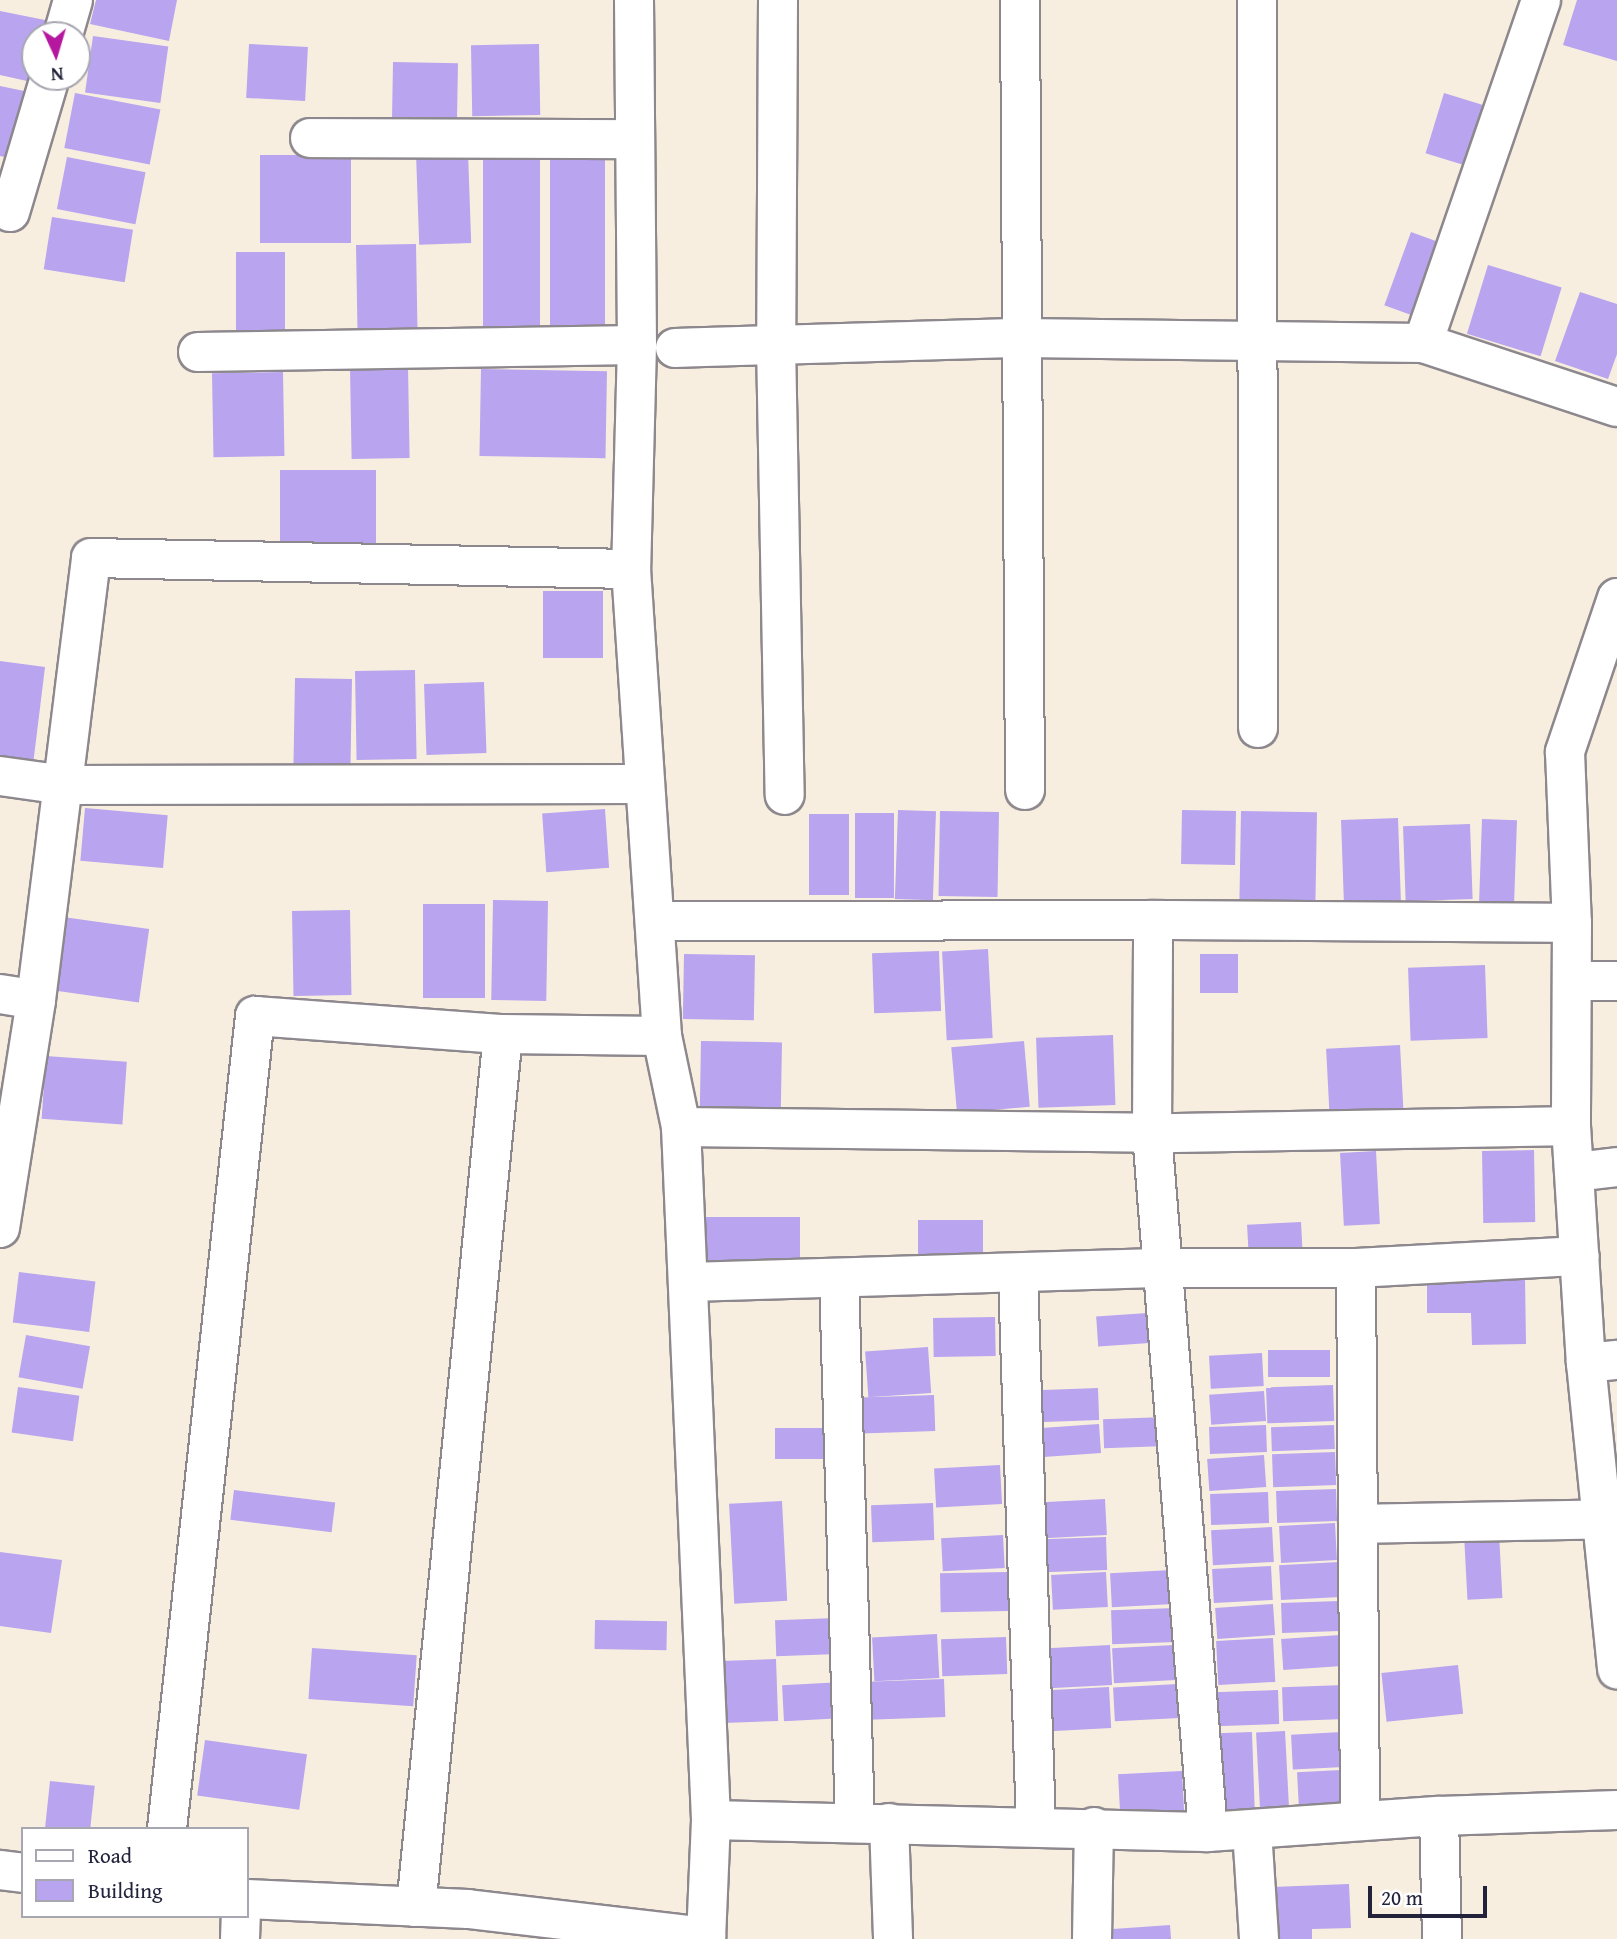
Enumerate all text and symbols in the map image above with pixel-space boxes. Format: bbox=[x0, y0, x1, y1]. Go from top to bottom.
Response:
north arrow bbox=[21, 21, 91, 91]
text: N bbox=[50, 61, 65, 89]
legend bbox=[21, 1827, 248, 1918]
text: Road bbox=[88, 1840, 132, 1871]
scale bar bbox=[1372, 1872, 1491, 1916]
text: Building bbox=[88, 1875, 162, 1906]
text: 20 m bbox=[1381, 1882, 1423, 1913]

